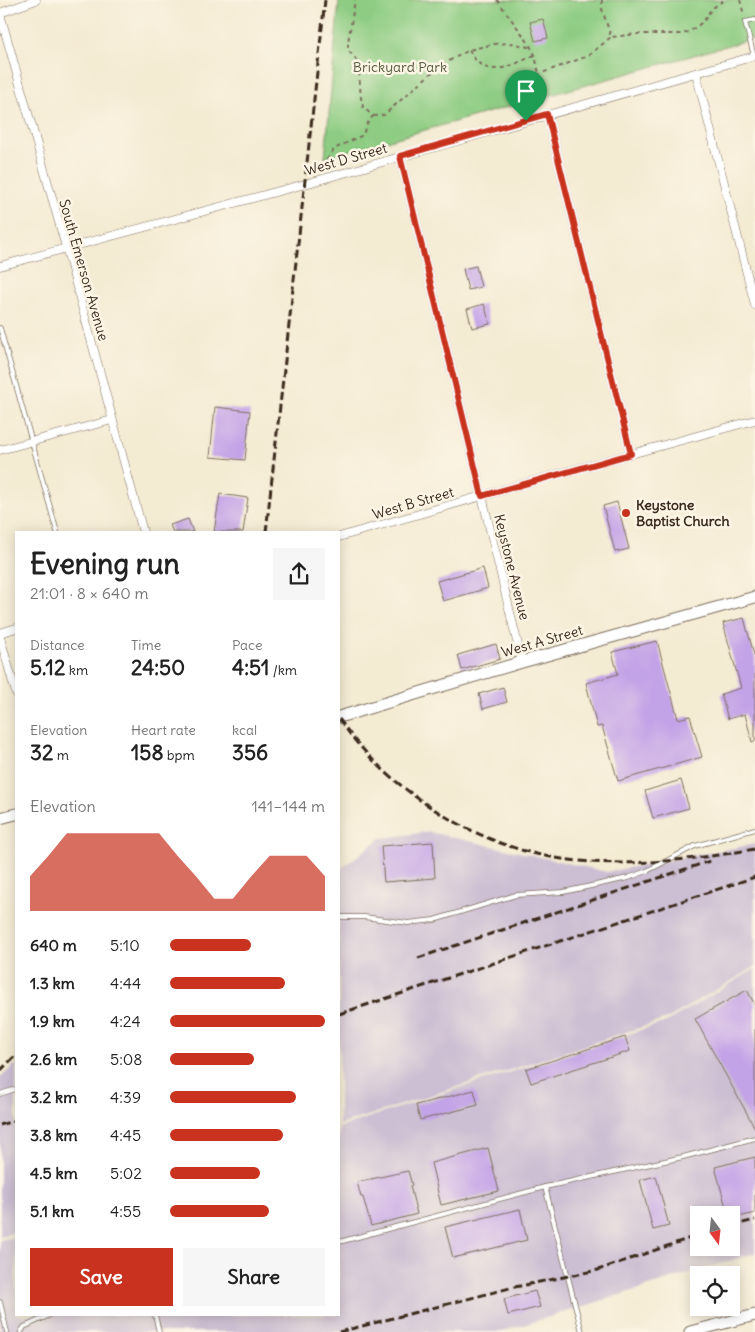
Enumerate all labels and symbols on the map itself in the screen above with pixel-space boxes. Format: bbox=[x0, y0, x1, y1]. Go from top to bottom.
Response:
park label: Brickyard Park bbox=[353, 58, 447, 76]
pin bbox=[505, 70, 547, 121]
street label: West D Street bbox=[303, 139, 390, 179]
street label: South Emerson Avenue bbox=[55, 197, 113, 343]
street label: West B Street bbox=[370, 483, 456, 523]
place label: Keystone Baptist Church bbox=[636, 496, 730, 530]
marker: Keystone Baptist Church bbox=[620, 507, 632, 519]
street label: Keystone Avenue bbox=[490, 512, 534, 622]
street label: West A Street bbox=[499, 621, 585, 661]
north arrow bbox=[690, 1206, 740, 1256]

